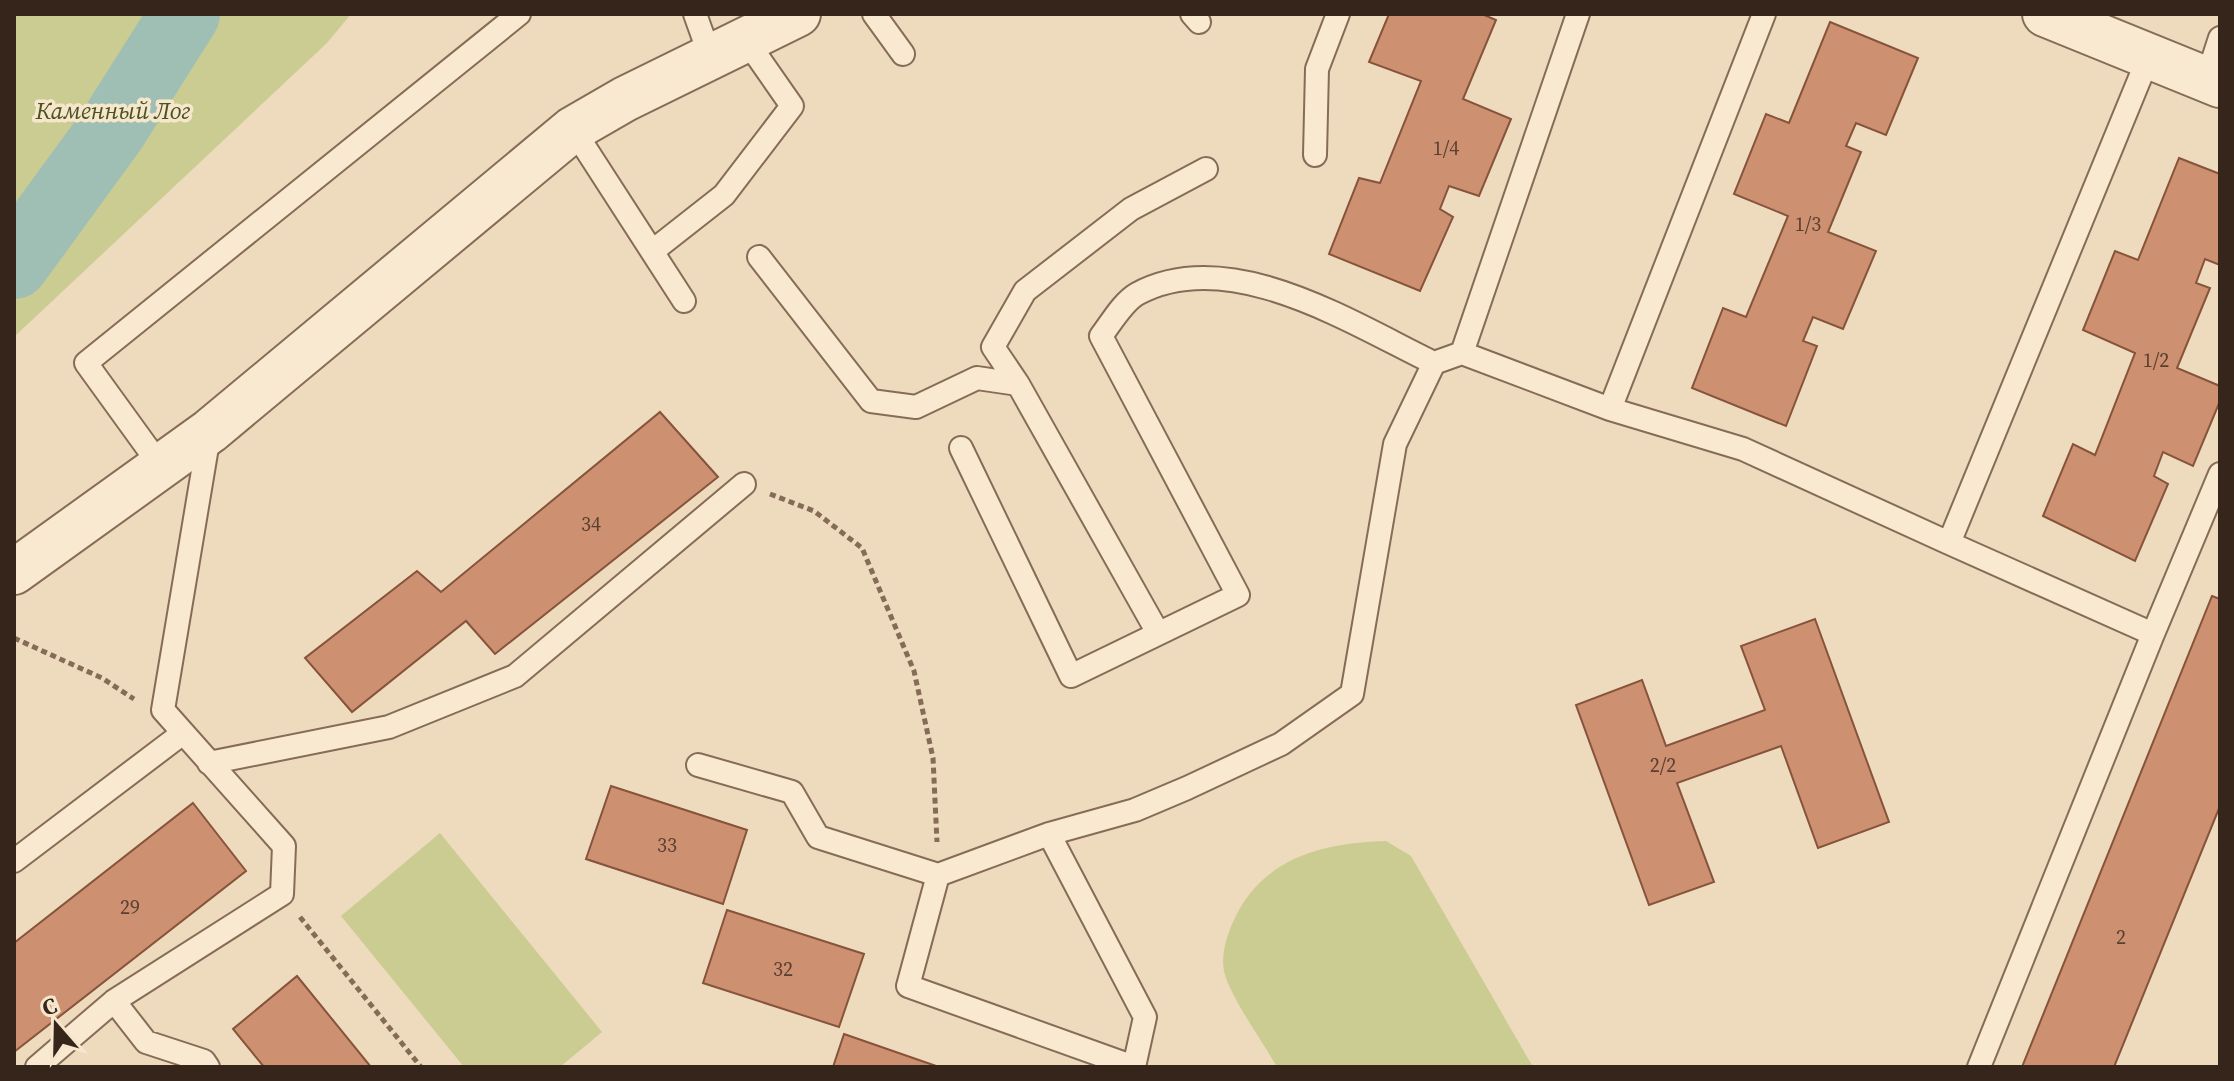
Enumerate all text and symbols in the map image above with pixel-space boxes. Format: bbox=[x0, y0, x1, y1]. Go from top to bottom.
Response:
park label: Каменный Лог bbox=[35, 94, 191, 127]
house number: 1/4 bbox=[1433, 134, 1459, 162]
house number: 1/3 bbox=[1795, 210, 1821, 238]
house number: 1/2 bbox=[2143, 346, 2169, 374]
house number: 34 bbox=[581, 510, 601, 538]
house number: 2/2 bbox=[1650, 751, 1676, 779]
house number: 33 bbox=[657, 831, 677, 859]
house number: 29 bbox=[120, 893, 140, 921]
house number: 2 bbox=[2116, 923, 2126, 951]
house number: 32 bbox=[773, 955, 793, 983]
north arrow bbox=[16, 985, 96, 1065]
text: С bbox=[38, 990, 61, 1023]

